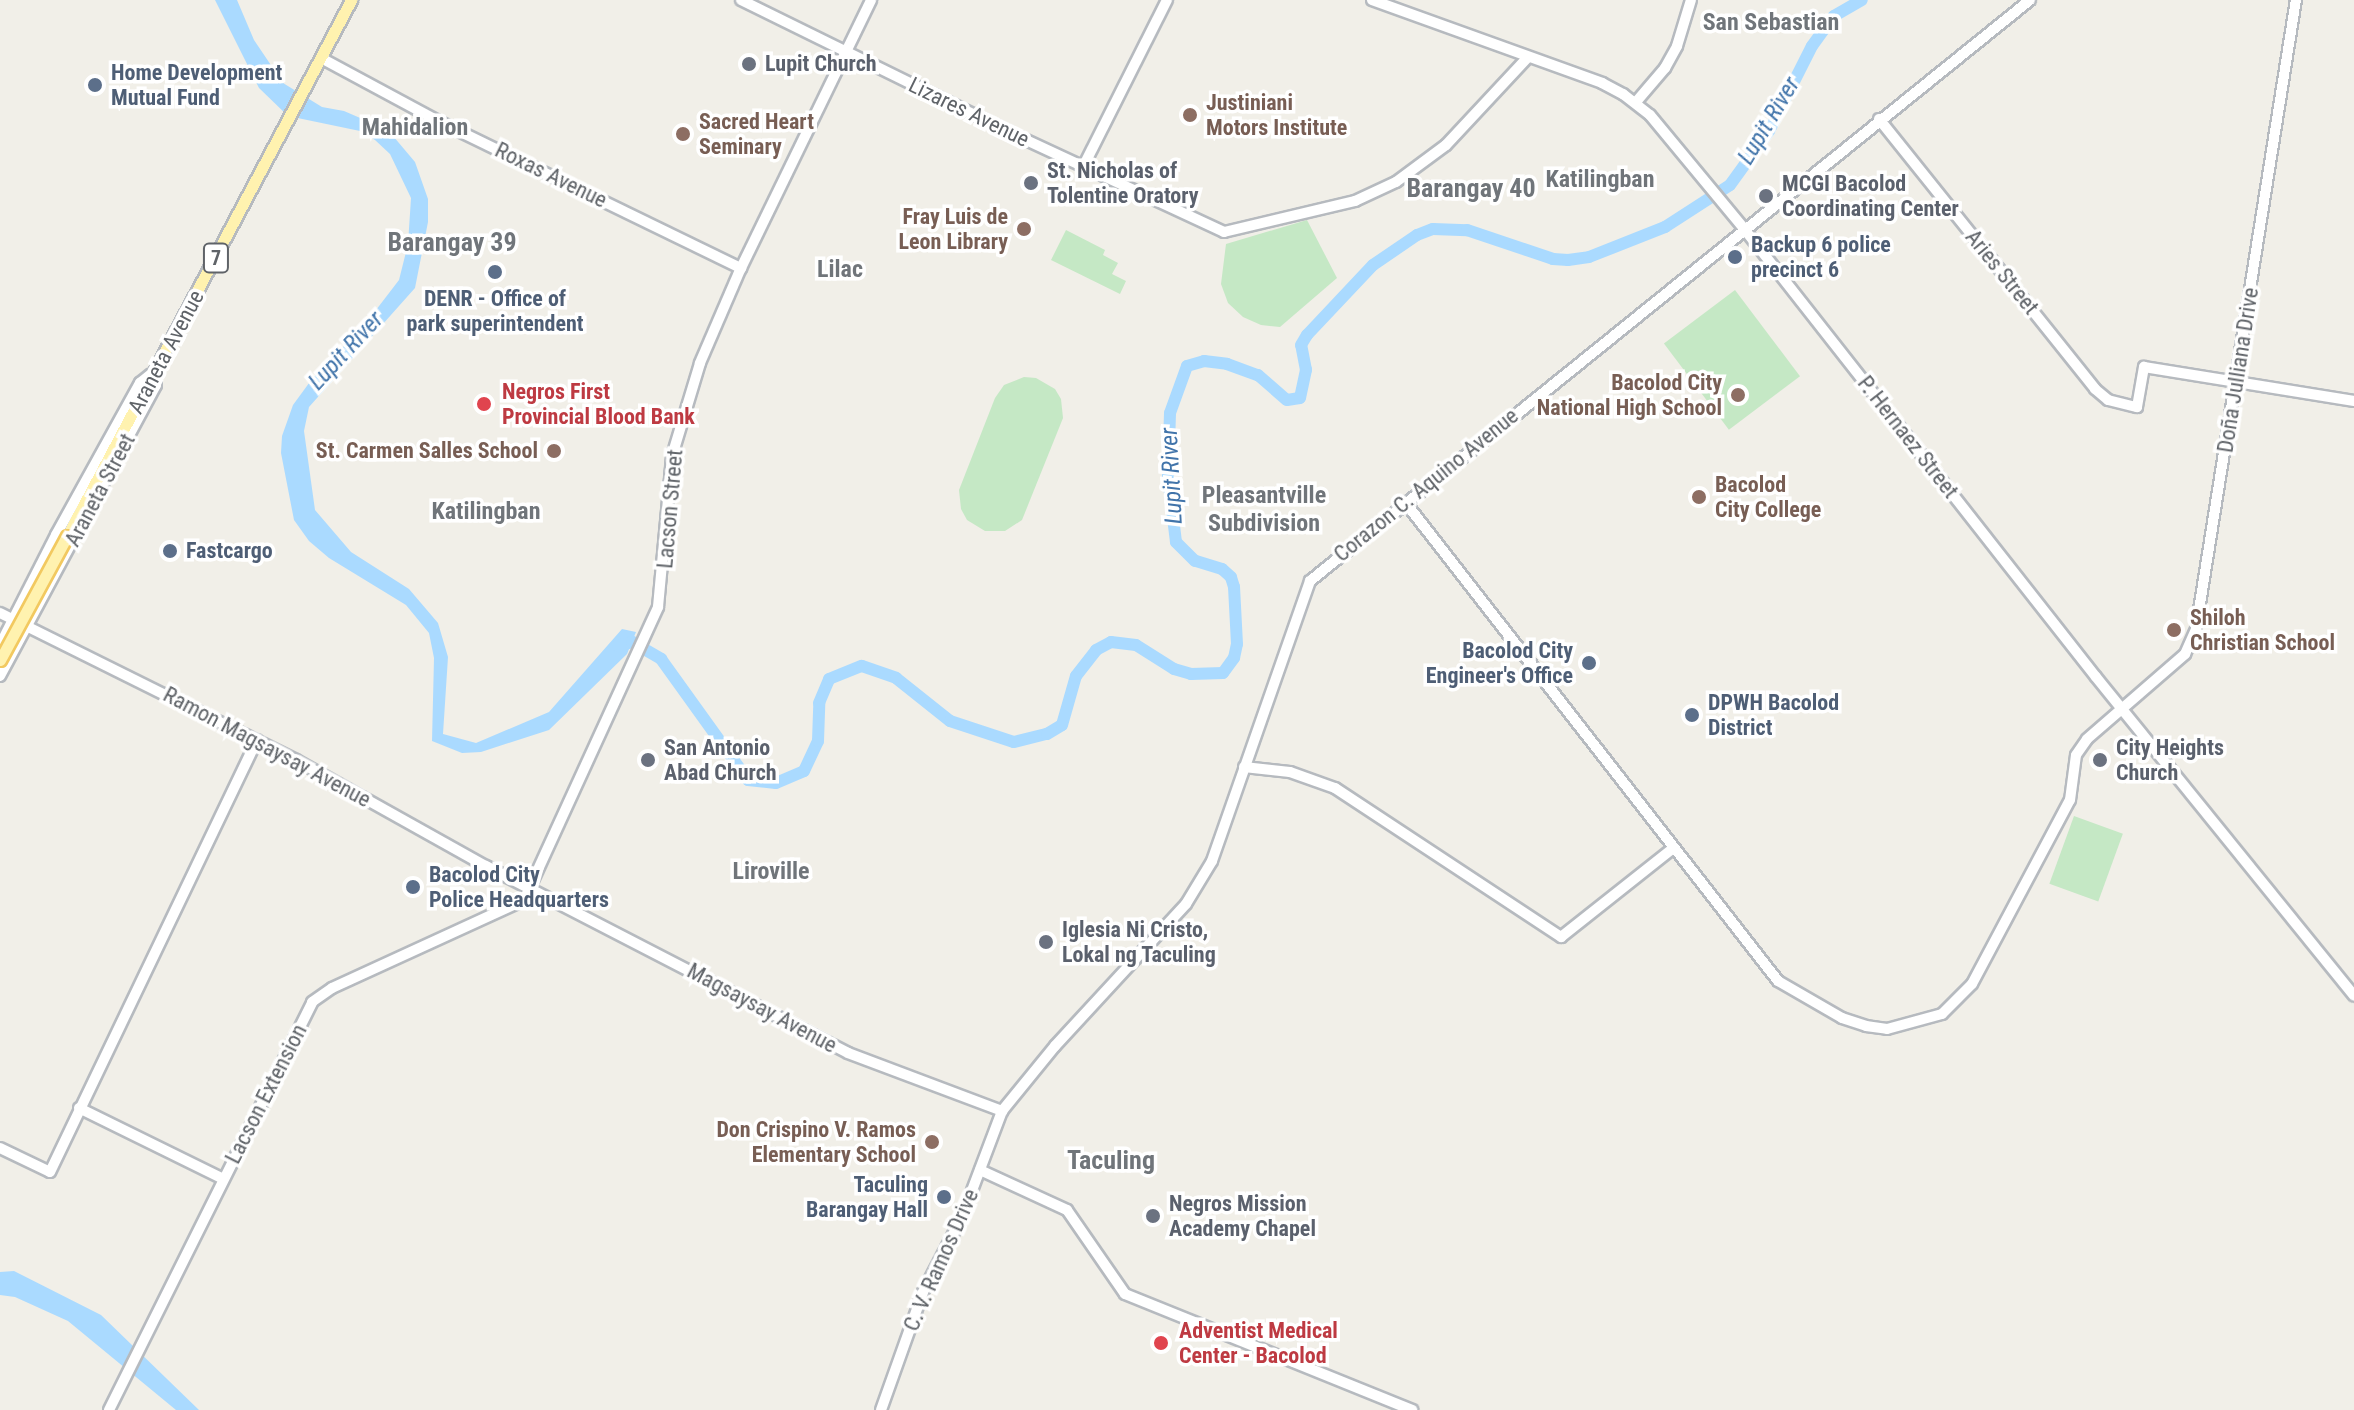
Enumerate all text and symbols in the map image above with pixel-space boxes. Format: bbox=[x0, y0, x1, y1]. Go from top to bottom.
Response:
district label: San Sebastian bbox=[1703, 9, 1839, 37]
place label: Lupit Church bbox=[765, 51, 877, 77]
marker: Lupit Church bbox=[740, 55, 758, 73]
place label: Home Development Mutual Fund bbox=[111, 59, 282, 110]
street label: Lizares Avenue bbox=[904, 71, 1034, 153]
water label: Lupit River bbox=[1732, 72, 1806, 170]
marker: Home Development Mutual Fund bbox=[86, 76, 104, 94]
place label: Justiniani Motors Institute bbox=[1206, 89, 1347, 140]
marker: Justiniani Motors Institute bbox=[1181, 106, 1199, 124]
place label: Sacred Heart Seminary bbox=[699, 108, 814, 160]
district label: Mahidalion bbox=[362, 114, 468, 142]
marker: Sacred Heart Seminary bbox=[674, 125, 692, 143]
street label: Roxas Avenue bbox=[491, 137, 611, 213]
place label: St. Nicholas of Tolentine Oratory bbox=[1047, 157, 1199, 208]
district label: Katilingban bbox=[1546, 166, 1654, 194]
place label: MCGI Bacolod Coordinating Center bbox=[1782, 170, 1959, 222]
district label: Barangay 40 bbox=[1406, 173, 1536, 205]
marker: St. Nicholas of Tolentine Oratory bbox=[1022, 174, 1040, 192]
marker: MCGI Bacolod Coordinating Center bbox=[1757, 187, 1775, 205]
place label: Fray Luis de Leon Library bbox=[899, 203, 1008, 254]
marker: Fray Luis de Leon Library bbox=[1015, 220, 1033, 238]
street label: Aries Street bbox=[1960, 224, 2044, 320]
district label: Barangay 39 bbox=[387, 227, 517, 259]
place label: Backup 6 police precinct 6 bbox=[1751, 231, 1891, 282]
road number: 7 bbox=[202, 242, 230, 274]
marker: Backup 6 police precinct 6 bbox=[1726, 248, 1744, 266]
district label: Lilac bbox=[817, 256, 863, 284]
marker: DENR - Office of park superintendent bbox=[486, 263, 504, 281]
place label: DENR - Office of park superintendent bbox=[406, 285, 584, 336]
street label: Doña Julliana Drive bbox=[2212, 285, 2264, 455]
street label: Araneta Avenue bbox=[122, 286, 210, 418]
water label: Lupit River bbox=[303, 306, 389, 396]
place label: Bacolod City National High School bbox=[1537, 369, 1722, 420]
street label: P. Hernaez Street bbox=[1852, 371, 1964, 503]
place label: Negros First Provincial Blood Bank bbox=[502, 378, 695, 430]
marker: Bacolod City National High School bbox=[1729, 386, 1747, 404]
marker: Negros First Provincial Blood Bank bbox=[473, 393, 495, 415]
street label: Corazon C. Aquino Avenue bbox=[1329, 403, 1523, 567]
water label: Lupit River bbox=[1155, 427, 1189, 525]
street label: Araneta Street bbox=[59, 429, 141, 551]
place label: St. Carmen Salles School bbox=[316, 438, 538, 464]
marker: St. Carmen Salles School bbox=[545, 442, 563, 460]
street label: Lacson Street bbox=[652, 448, 688, 570]
place label: Bacolod City College bbox=[1715, 471, 1821, 522]
district label: Pleasantville Subdivision bbox=[1202, 482, 1326, 538]
marker: Bacolod City College bbox=[1690, 488, 1708, 506]
district label: Katilingban bbox=[432, 498, 540, 526]
place label: Fastcargo bbox=[186, 538, 273, 564]
marker: Fastcargo bbox=[161, 542, 179, 560]
place label: Shiloh Christian School bbox=[2190, 604, 2335, 656]
marker: Shiloh Christian School bbox=[2165, 621, 2183, 639]
place label: Bacolod City Engineer's Office bbox=[1426, 637, 1573, 688]
marker: Bacolod City Engineer's Office bbox=[1580, 654, 1598, 672]
street label: Ramon Magsaysay Avenue bbox=[159, 681, 375, 813]
place label: DPWH Bacolod District bbox=[1708, 689, 1839, 740]
marker: DPWH Bacolod District bbox=[1683, 706, 1701, 724]
place label: San Antonio Abad Church bbox=[664, 734, 777, 786]
place label: City Heights Church bbox=[2116, 734, 2224, 786]
marker: San Antonio Abad Church bbox=[639, 751, 657, 769]
marker: City Heights Church bbox=[2091, 751, 2109, 769]
district label: Liroville bbox=[732, 858, 810, 886]
place label: Bacolod City Police Headquarters bbox=[429, 861, 609, 912]
marker: Bacolod City Police Headquarters bbox=[404, 878, 422, 896]
place label: Iglesia Ni Cristo, Lokal ng Taculing bbox=[1062, 916, 1216, 968]
marker: Iglesia Ni Cristo, Lokal ng Taculing bbox=[1037, 933, 1055, 951]
street label: Magsaysay Avenue bbox=[683, 957, 841, 1059]
street label: Lacson Extension bbox=[220, 1020, 312, 1168]
place label: Don Crispino V. Ramos Elementary School bbox=[716, 1116, 916, 1168]
marker: Don Crispino V. Ramos Elementary School bbox=[923, 1133, 941, 1151]
district label: Taculing bbox=[1067, 1145, 1155, 1177]
place label: Taculing Barangay Hall bbox=[806, 1171, 928, 1222]
street label: C. V. Ramos Drive bbox=[898, 1185, 984, 1335]
marker: Taculing Barangay Hall bbox=[935, 1188, 953, 1206]
place label: Negros Mission Academy Chapel bbox=[1169, 1190, 1316, 1242]
marker: Negros Mission Academy Chapel bbox=[1144, 1207, 1162, 1225]
place label: Adventist Medical Center - Bacolod bbox=[1179, 1317, 1338, 1368]
marker: Adventist Medical Center - Bacolod bbox=[1150, 1332, 1172, 1354]

